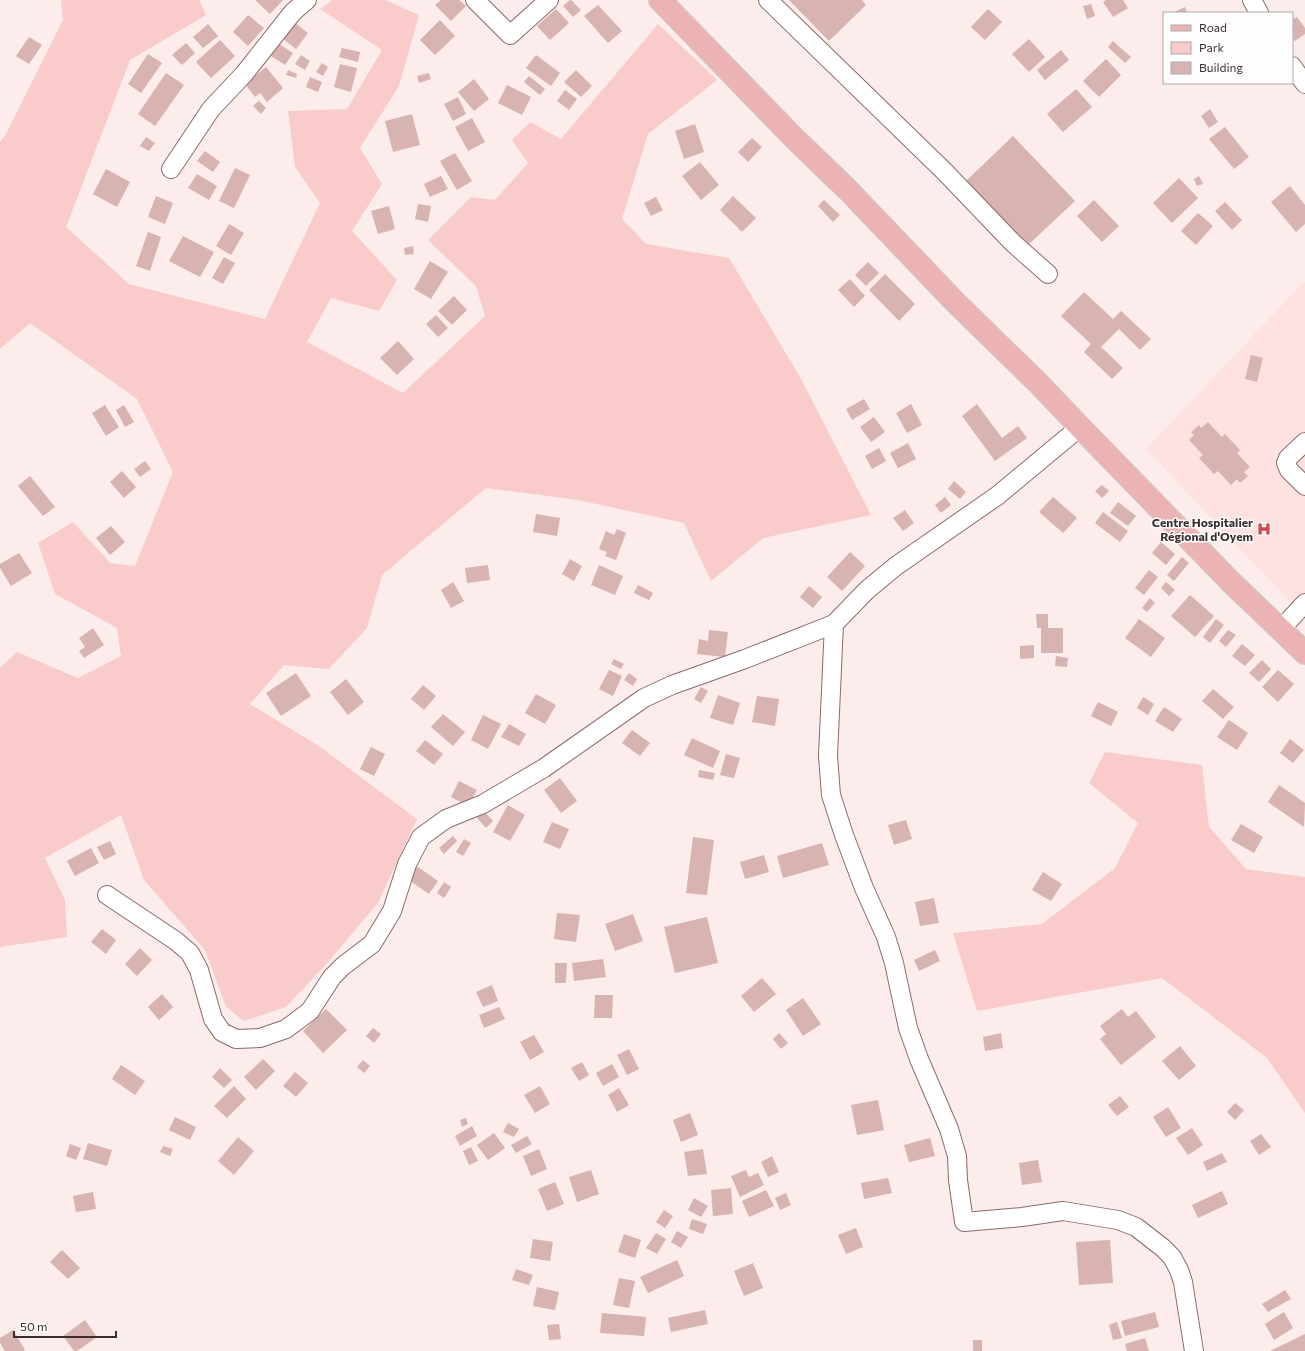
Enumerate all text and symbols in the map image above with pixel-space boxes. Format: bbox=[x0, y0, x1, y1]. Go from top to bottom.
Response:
legend bbox=[1163, 12, 1293, 84]
text: Road bbox=[1199, 20, 1227, 34]
text: Park bbox=[1199, 40, 1225, 54]
text: Building bbox=[1199, 60, 1243, 74]
place label: Centre Hospitalier Régional d'Oyem bbox=[1152, 515, 1253, 543]
hospital icon: Centre Hospitalier Régional d'Oyem bbox=[1256, 521, 1272, 537]
scale bar bbox=[14, 1313, 116, 1339]
text: 50 m bbox=[20, 1319, 48, 1333]

